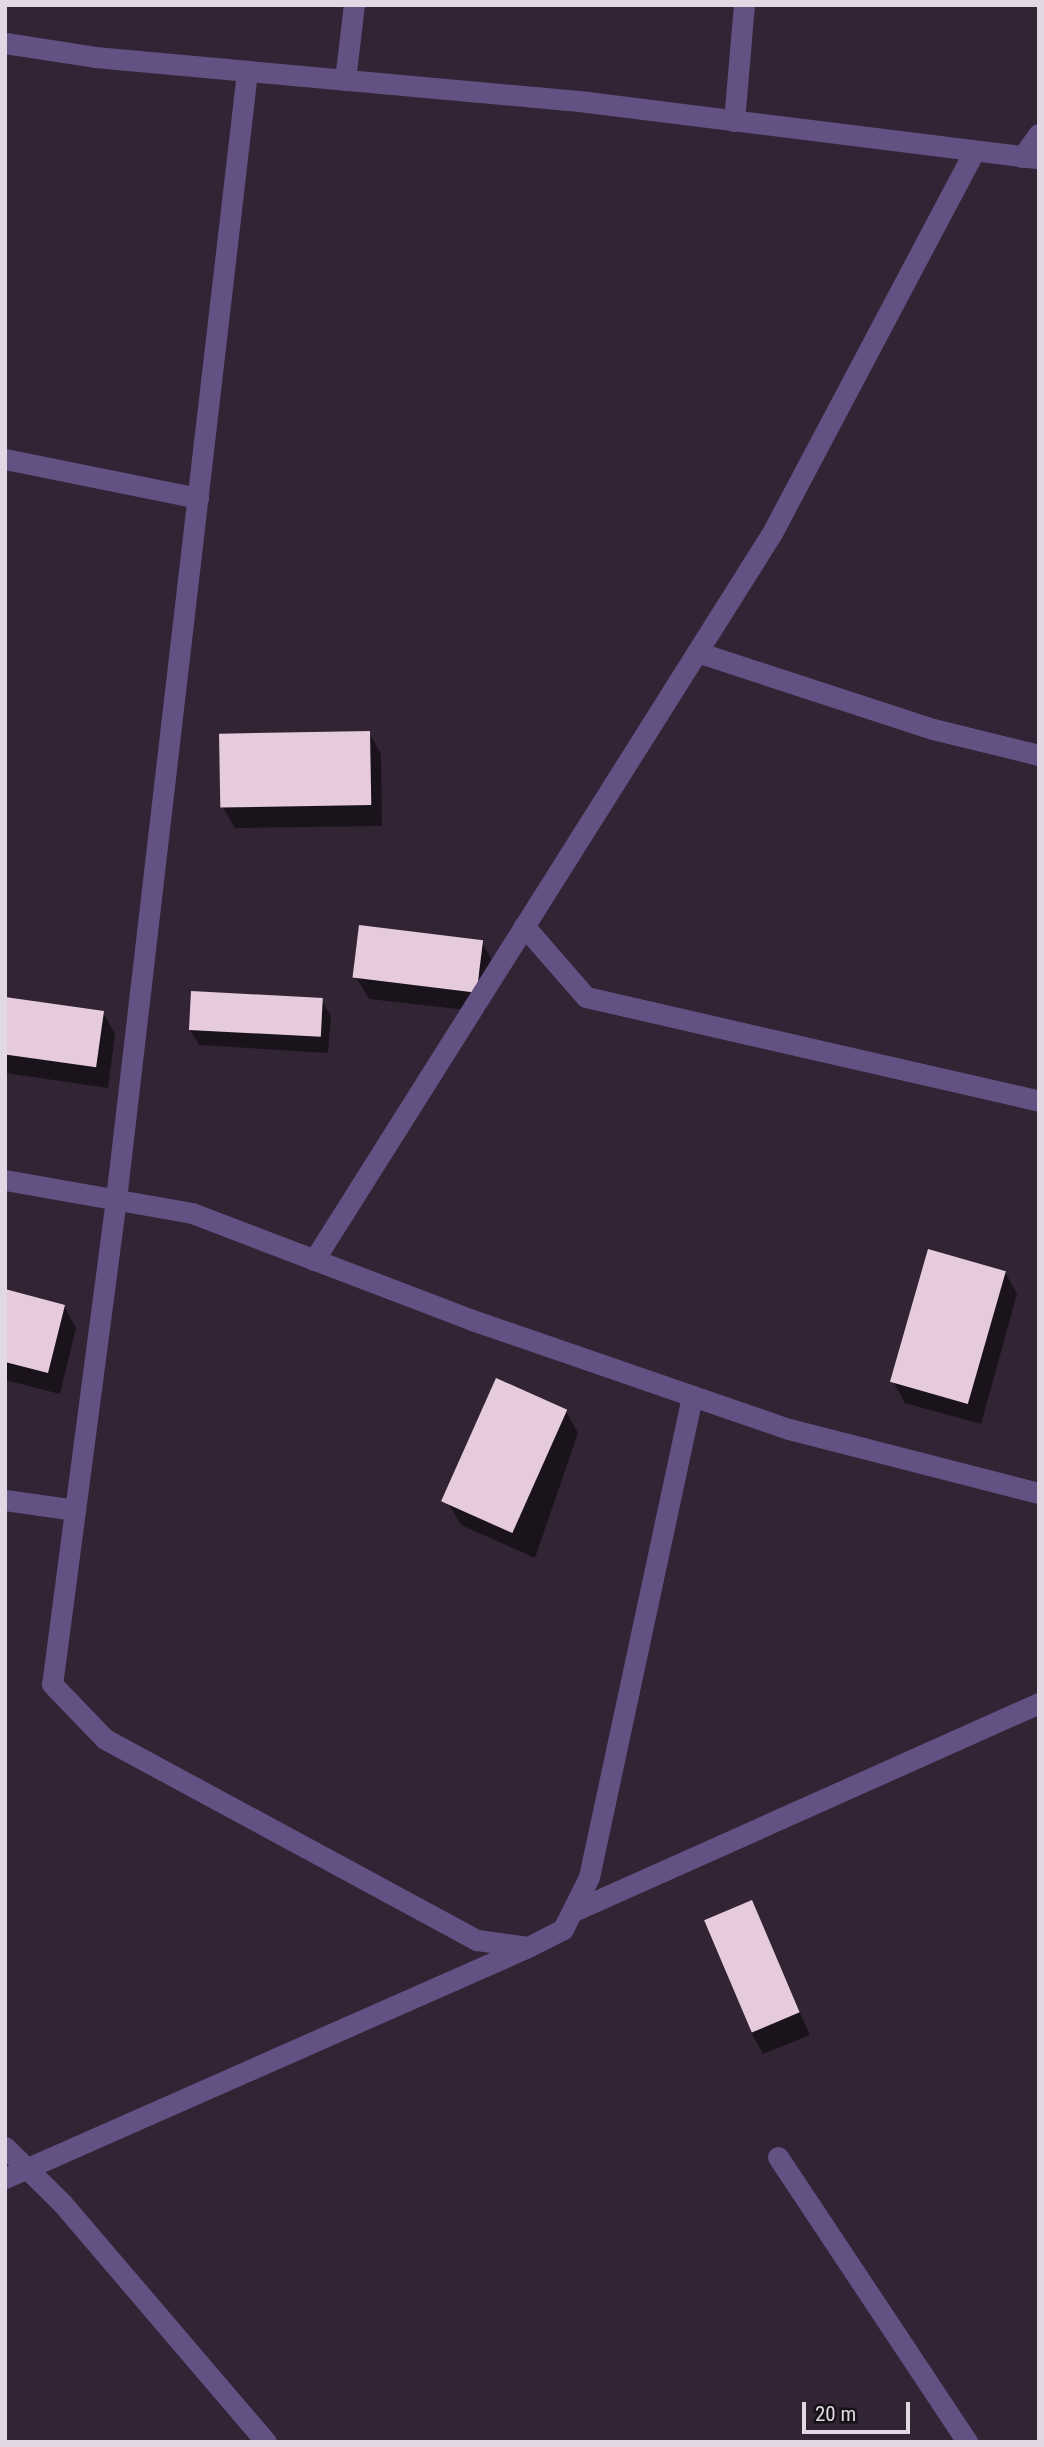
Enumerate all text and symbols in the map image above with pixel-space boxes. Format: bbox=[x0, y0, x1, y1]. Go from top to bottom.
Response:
scale bar bbox=[806, 2388, 914, 2432]
text: 20 m bbox=[815, 2402, 856, 2426]

